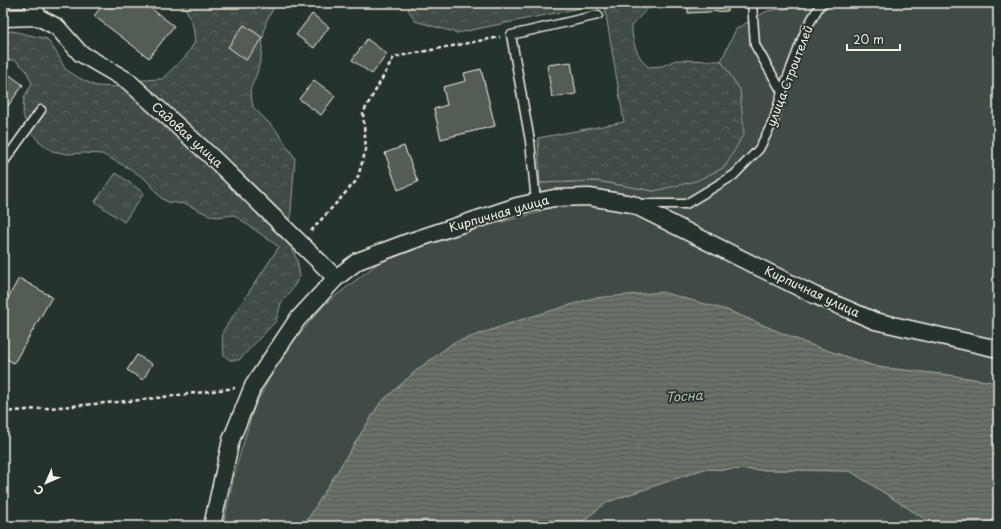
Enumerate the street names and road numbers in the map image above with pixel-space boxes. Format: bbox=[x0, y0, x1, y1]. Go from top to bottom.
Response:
street label: улица Строителей bbox=[761, 22, 817, 129]
street label: Садовая улица bbox=[148, 97, 228, 171]
street label: Кирпичная улица bbox=[447, 190, 551, 236]
street label: Кирпичная улица bbox=[762, 261, 863, 321]

